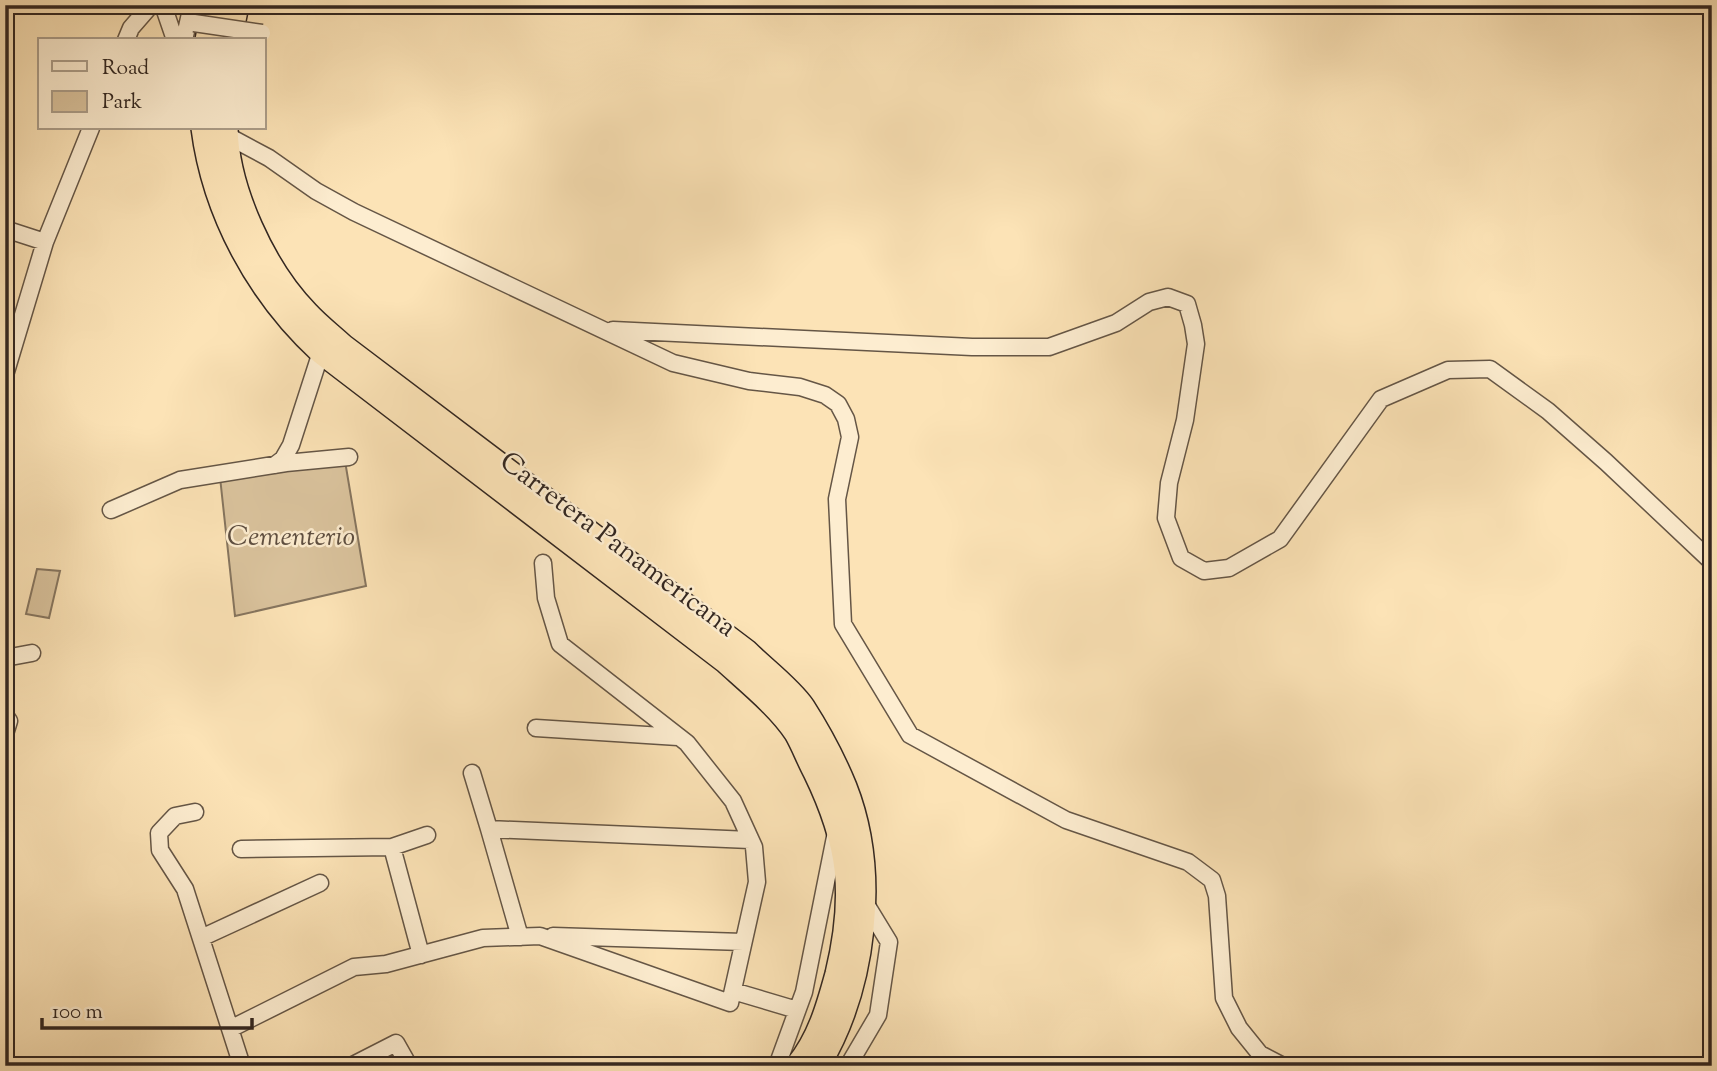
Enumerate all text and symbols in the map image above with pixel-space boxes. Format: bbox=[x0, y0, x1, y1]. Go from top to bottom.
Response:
legend bbox=[38, 38, 266, 130]
text: Road bbox=[102, 54, 149, 84]
text: Park bbox=[102, 88, 143, 118]
street label: Carretera Panamericana bbox=[490, 443, 744, 648]
park label: Cementerio bbox=[227, 518, 355, 558]
scale bar bbox=[42, 987, 252, 1031]
text: 100 m bbox=[52, 998, 103, 1028]

